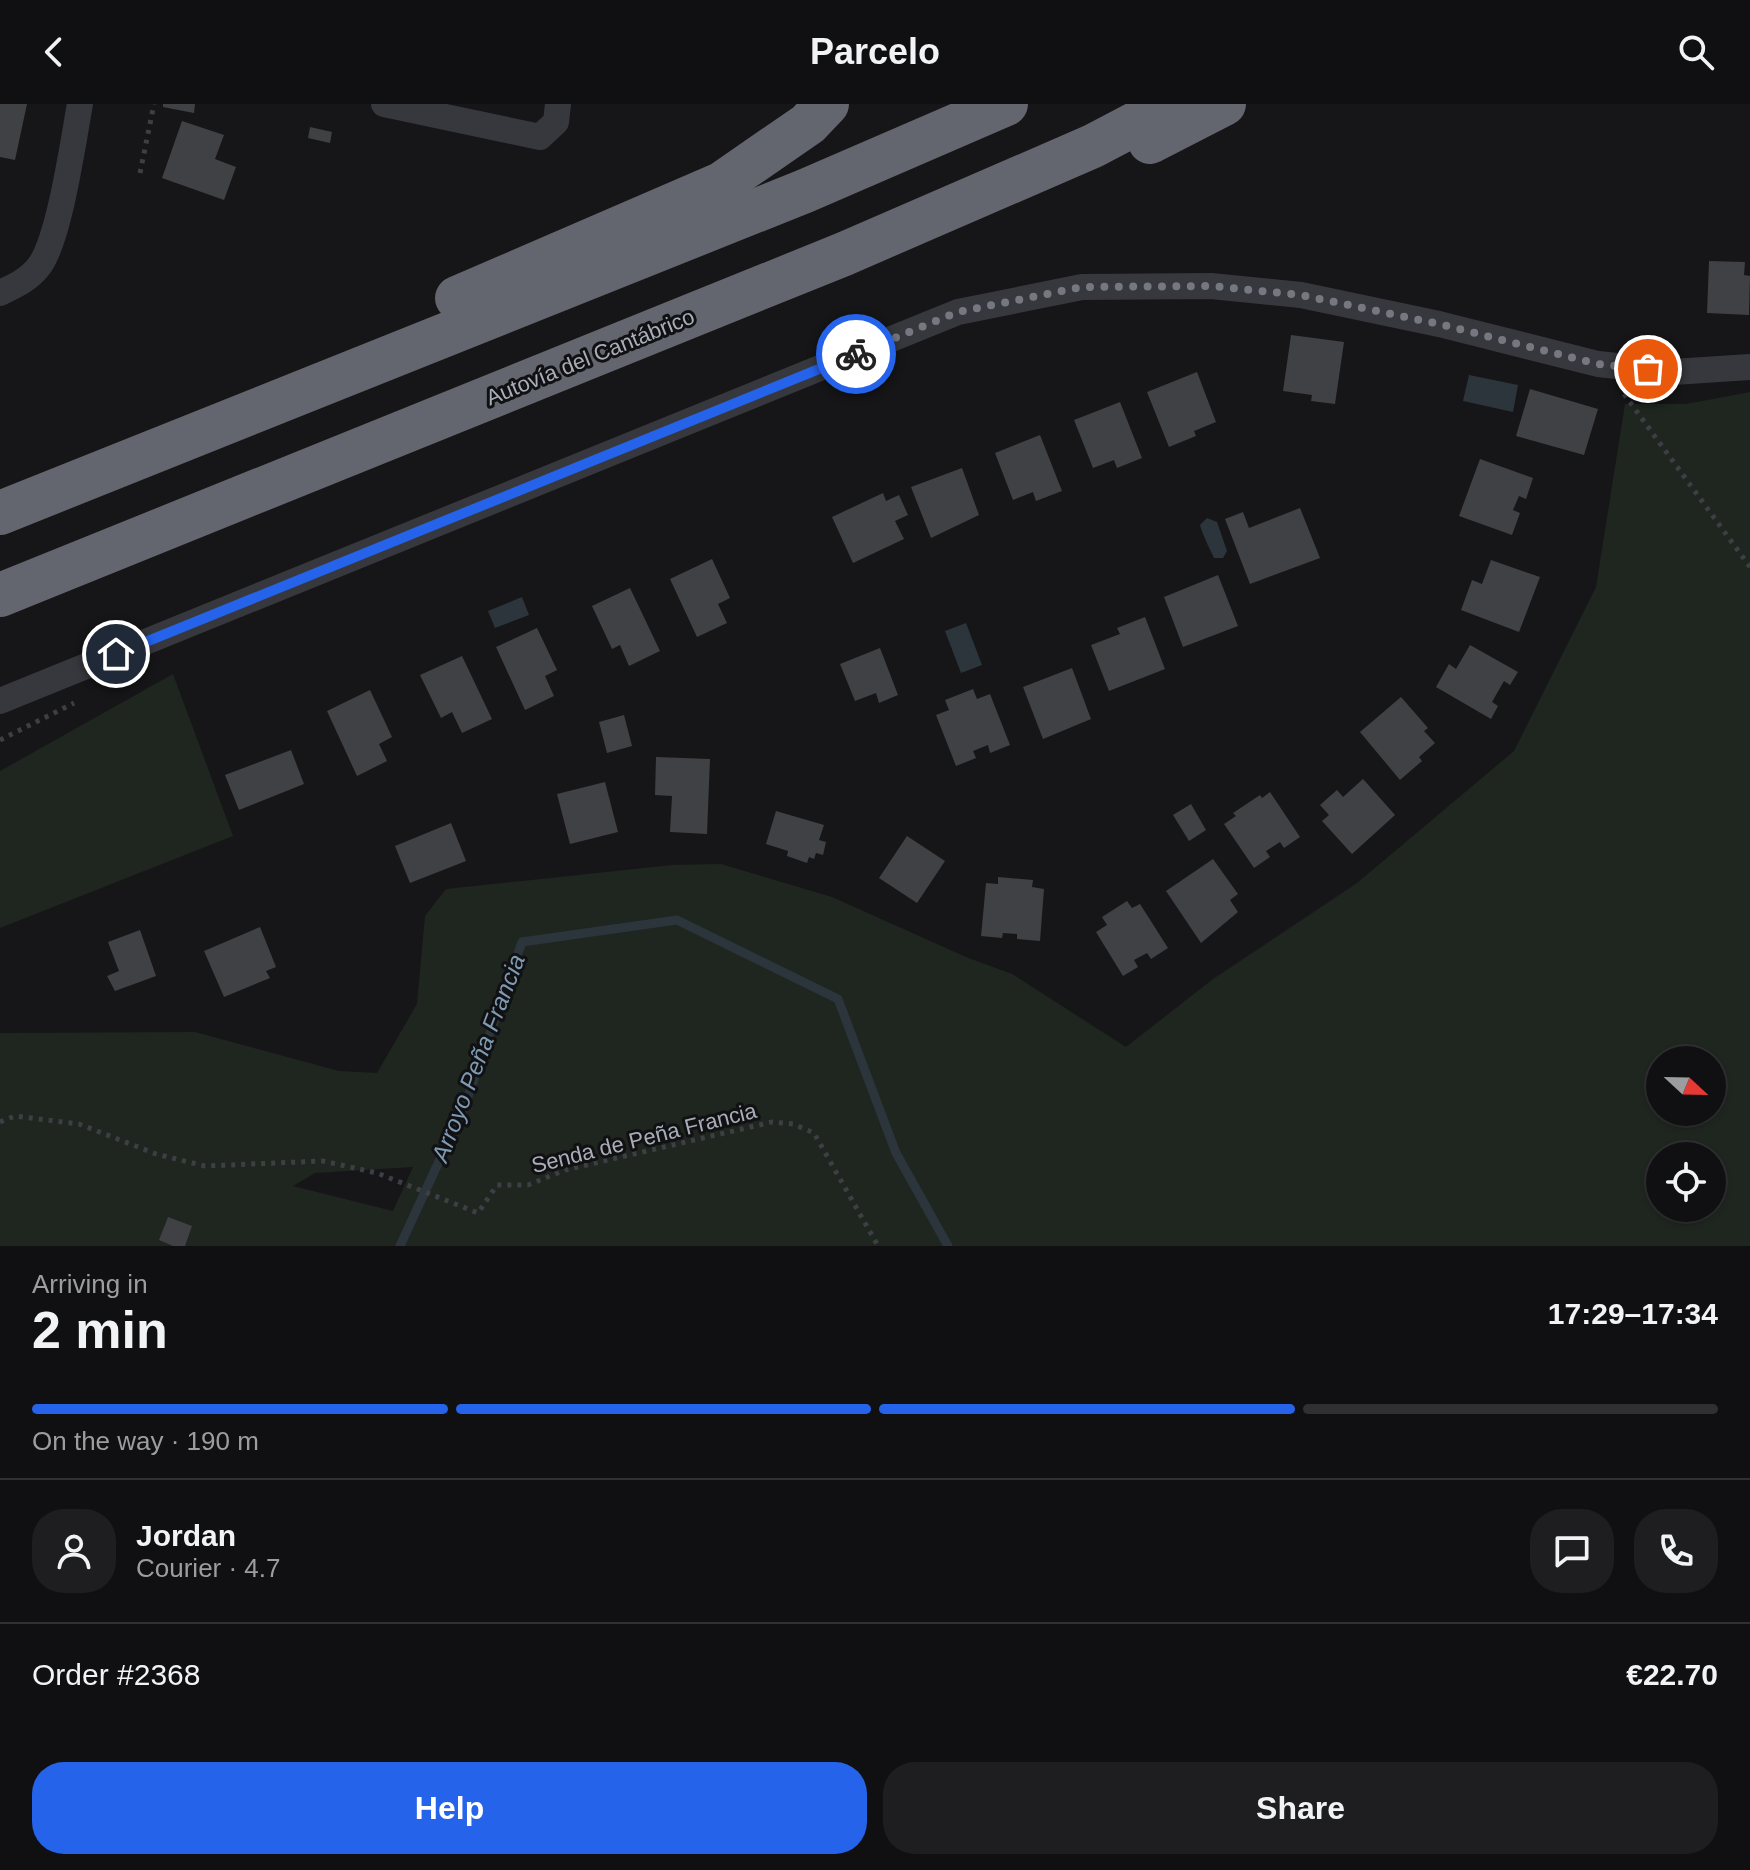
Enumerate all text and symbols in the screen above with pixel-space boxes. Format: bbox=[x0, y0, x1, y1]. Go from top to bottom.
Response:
icon: back bbox=[32, 30, 76, 74]
icon: search bbox=[1674, 30, 1718, 74]
text: Parcelo bbox=[810, 31, 940, 72]
street label: Autovía del Cantábrico bbox=[482, 304, 698, 410]
courier bbox=[816, 314, 896, 394]
icon: bike bbox=[834, 332, 878, 376]
pin bbox=[1614, 335, 1682, 403]
icon: bag bbox=[1626, 347, 1670, 391]
pin bbox=[82, 620, 150, 688]
icon: home bbox=[94, 632, 138, 676]
water label: Arroyo Peña Francia bbox=[425, 950, 530, 1167]
north arrow bbox=[1646, 1046, 1726, 1126]
map controls bbox=[1646, 1046, 1726, 1222]
street label: Senda de Peña Francia bbox=[529, 1098, 760, 1178]
button: locate bbox=[1646, 1142, 1726, 1222]
text: Arriving in bbox=[32, 1269, 148, 1299]
text: 17:29–17:34 bbox=[1548, 1297, 1718, 1330]
text: 2 min bbox=[32, 1301, 168, 1359]
text: On the way · 190 m bbox=[32, 1426, 259, 1456]
button: person bbox=[32, 1509, 116, 1593]
button: chat bbox=[1530, 1509, 1614, 1593]
button: phone bbox=[1634, 1509, 1718, 1593]
text: Jordan bbox=[136, 1519, 236, 1552]
text: Courier · 4.7 bbox=[136, 1553, 281, 1583]
text: Order #2368 bbox=[32, 1658, 200, 1691]
text: €22.70 bbox=[1626, 1658, 1718, 1691]
button: Help bbox=[32, 1762, 867, 1854]
button: Share bbox=[883, 1762, 1718, 1854]

